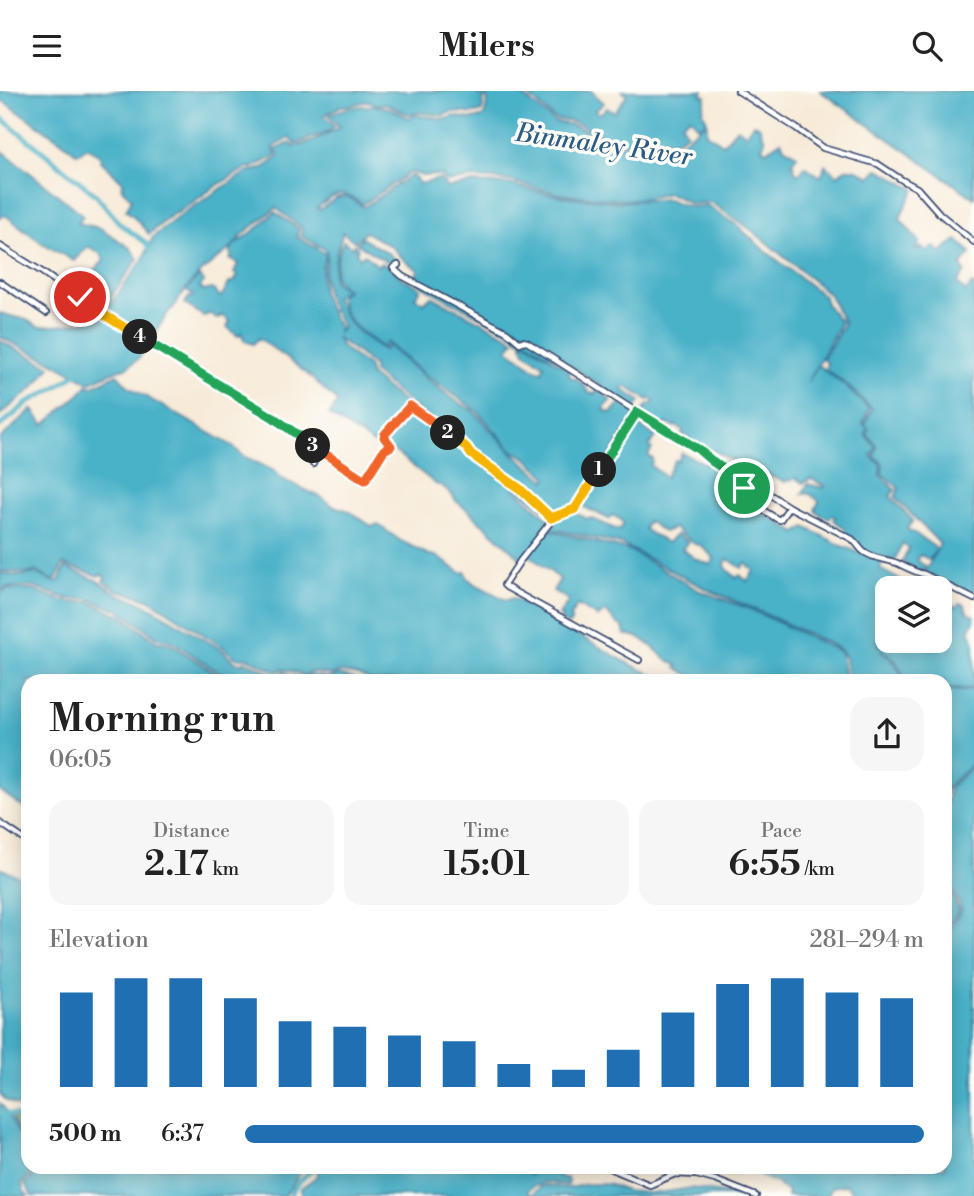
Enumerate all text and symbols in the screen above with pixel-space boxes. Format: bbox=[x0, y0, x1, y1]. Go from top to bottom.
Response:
text: Milers bbox=[439, 26, 535, 66]
icon: menu bbox=[28, 27, 66, 65]
icon: search bbox=[908, 27, 946, 65]
water label: Binmaley River bbox=[512, 117, 695, 173]
pin bbox=[50, 267, 110, 327]
icon: check bbox=[61, 278, 99, 316]
pin: 4 bbox=[122, 320, 158, 355]
text: 4 bbox=[133, 324, 146, 348]
pin: 2 bbox=[430, 415, 466, 451]
text: 2 bbox=[442, 420, 453, 444]
pin: 3 bbox=[296, 429, 330, 463]
text: 3 bbox=[307, 433, 318, 457]
pin: 1 bbox=[582, 453, 616, 487]
text: 1 bbox=[594, 457, 603, 481]
pin bbox=[714, 458, 774, 518]
icon: arrive bbox=[725, 469, 763, 507]
map controls bbox=[875, 576, 952, 653]
button: layers bbox=[875, 576, 952, 653]
text: Morning run bbox=[49, 696, 275, 743]
button: share bbox=[850, 697, 924, 771]
text: 06:05 bbox=[49, 746, 111, 774]
text: Distance bbox=[153, 819, 230, 843]
text: Time bbox=[464, 819, 509, 843]
text: Pace bbox=[761, 819, 802, 843]
text: 2.17 bbox=[144, 843, 209, 886]
text: 15:01 bbox=[444, 843, 530, 886]
text: 6:55 bbox=[728, 843, 801, 886]
text: km bbox=[209, 857, 239, 881]
text: /km bbox=[801, 857, 835, 881]
text: Elevation bbox=[49, 926, 149, 954]
text: 281–294 m bbox=[809, 926, 924, 954]
text: 500 m bbox=[49, 1120, 121, 1148]
text: 6:37 bbox=[161, 1120, 204, 1148]

